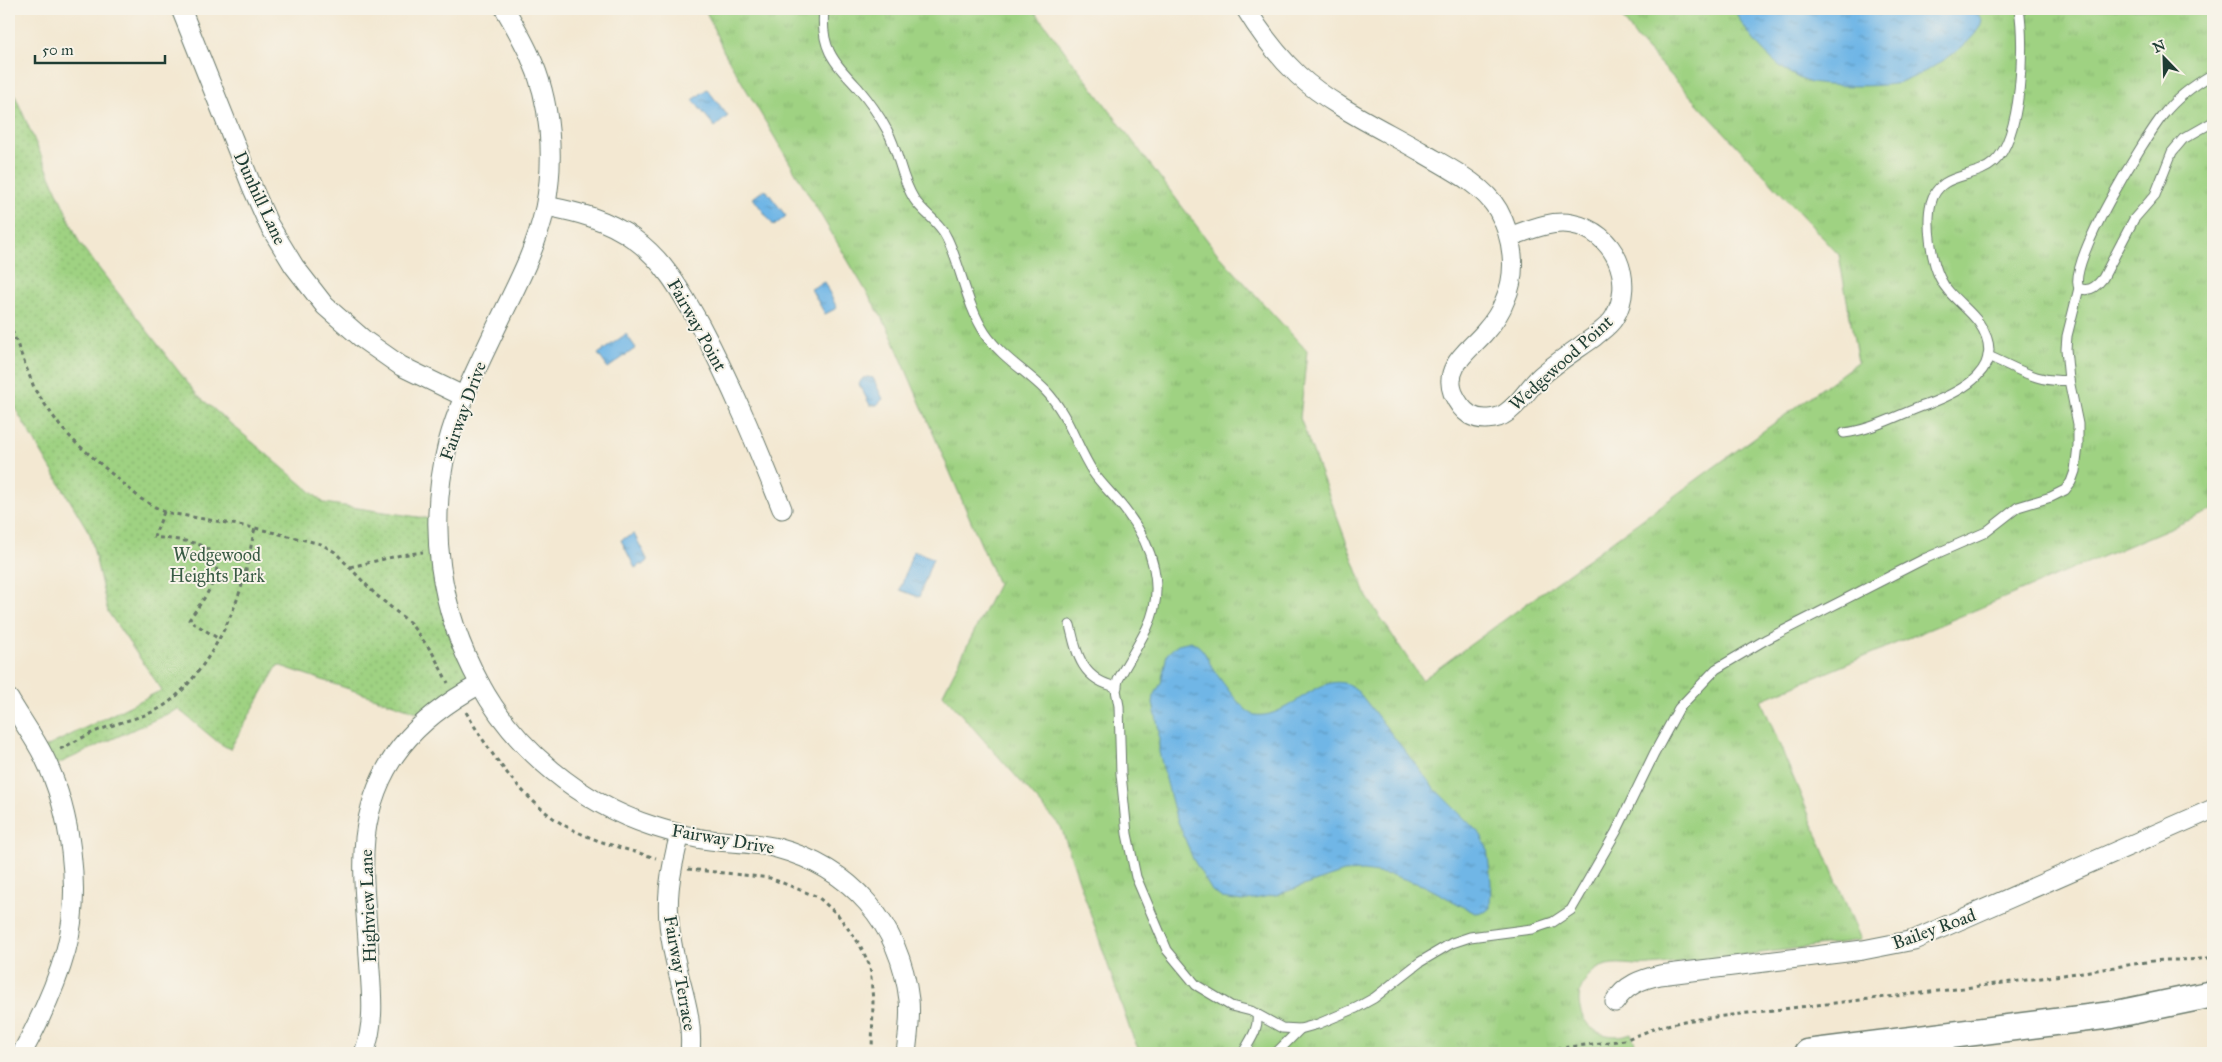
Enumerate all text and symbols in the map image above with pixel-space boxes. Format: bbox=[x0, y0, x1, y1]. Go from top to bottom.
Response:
scale bar bbox=[35, 32, 165, 64]
north arrow bbox=[2140, 32, 2190, 82]
text: N bbox=[2150, 36, 2168, 57]
text: 50 m bbox=[42, 41, 74, 59]
street label: Dunhill Lane bbox=[229, 148, 291, 248]
street label: Fairway Point bbox=[663, 275, 732, 376]
street label: Wedgewood Point bbox=[1505, 310, 1618, 416]
street label: Fairway Drive bbox=[435, 358, 491, 464]
park label: Wedgewood Heights Park bbox=[169, 544, 265, 588]
street label: Fairway Drive bbox=[670, 819, 776, 859]
street label: Highview Lane bbox=[355, 849, 382, 963]
street label: Bailey Road bbox=[1889, 904, 1979, 954]
street label: Fairway Terrace bbox=[659, 914, 701, 1032]

